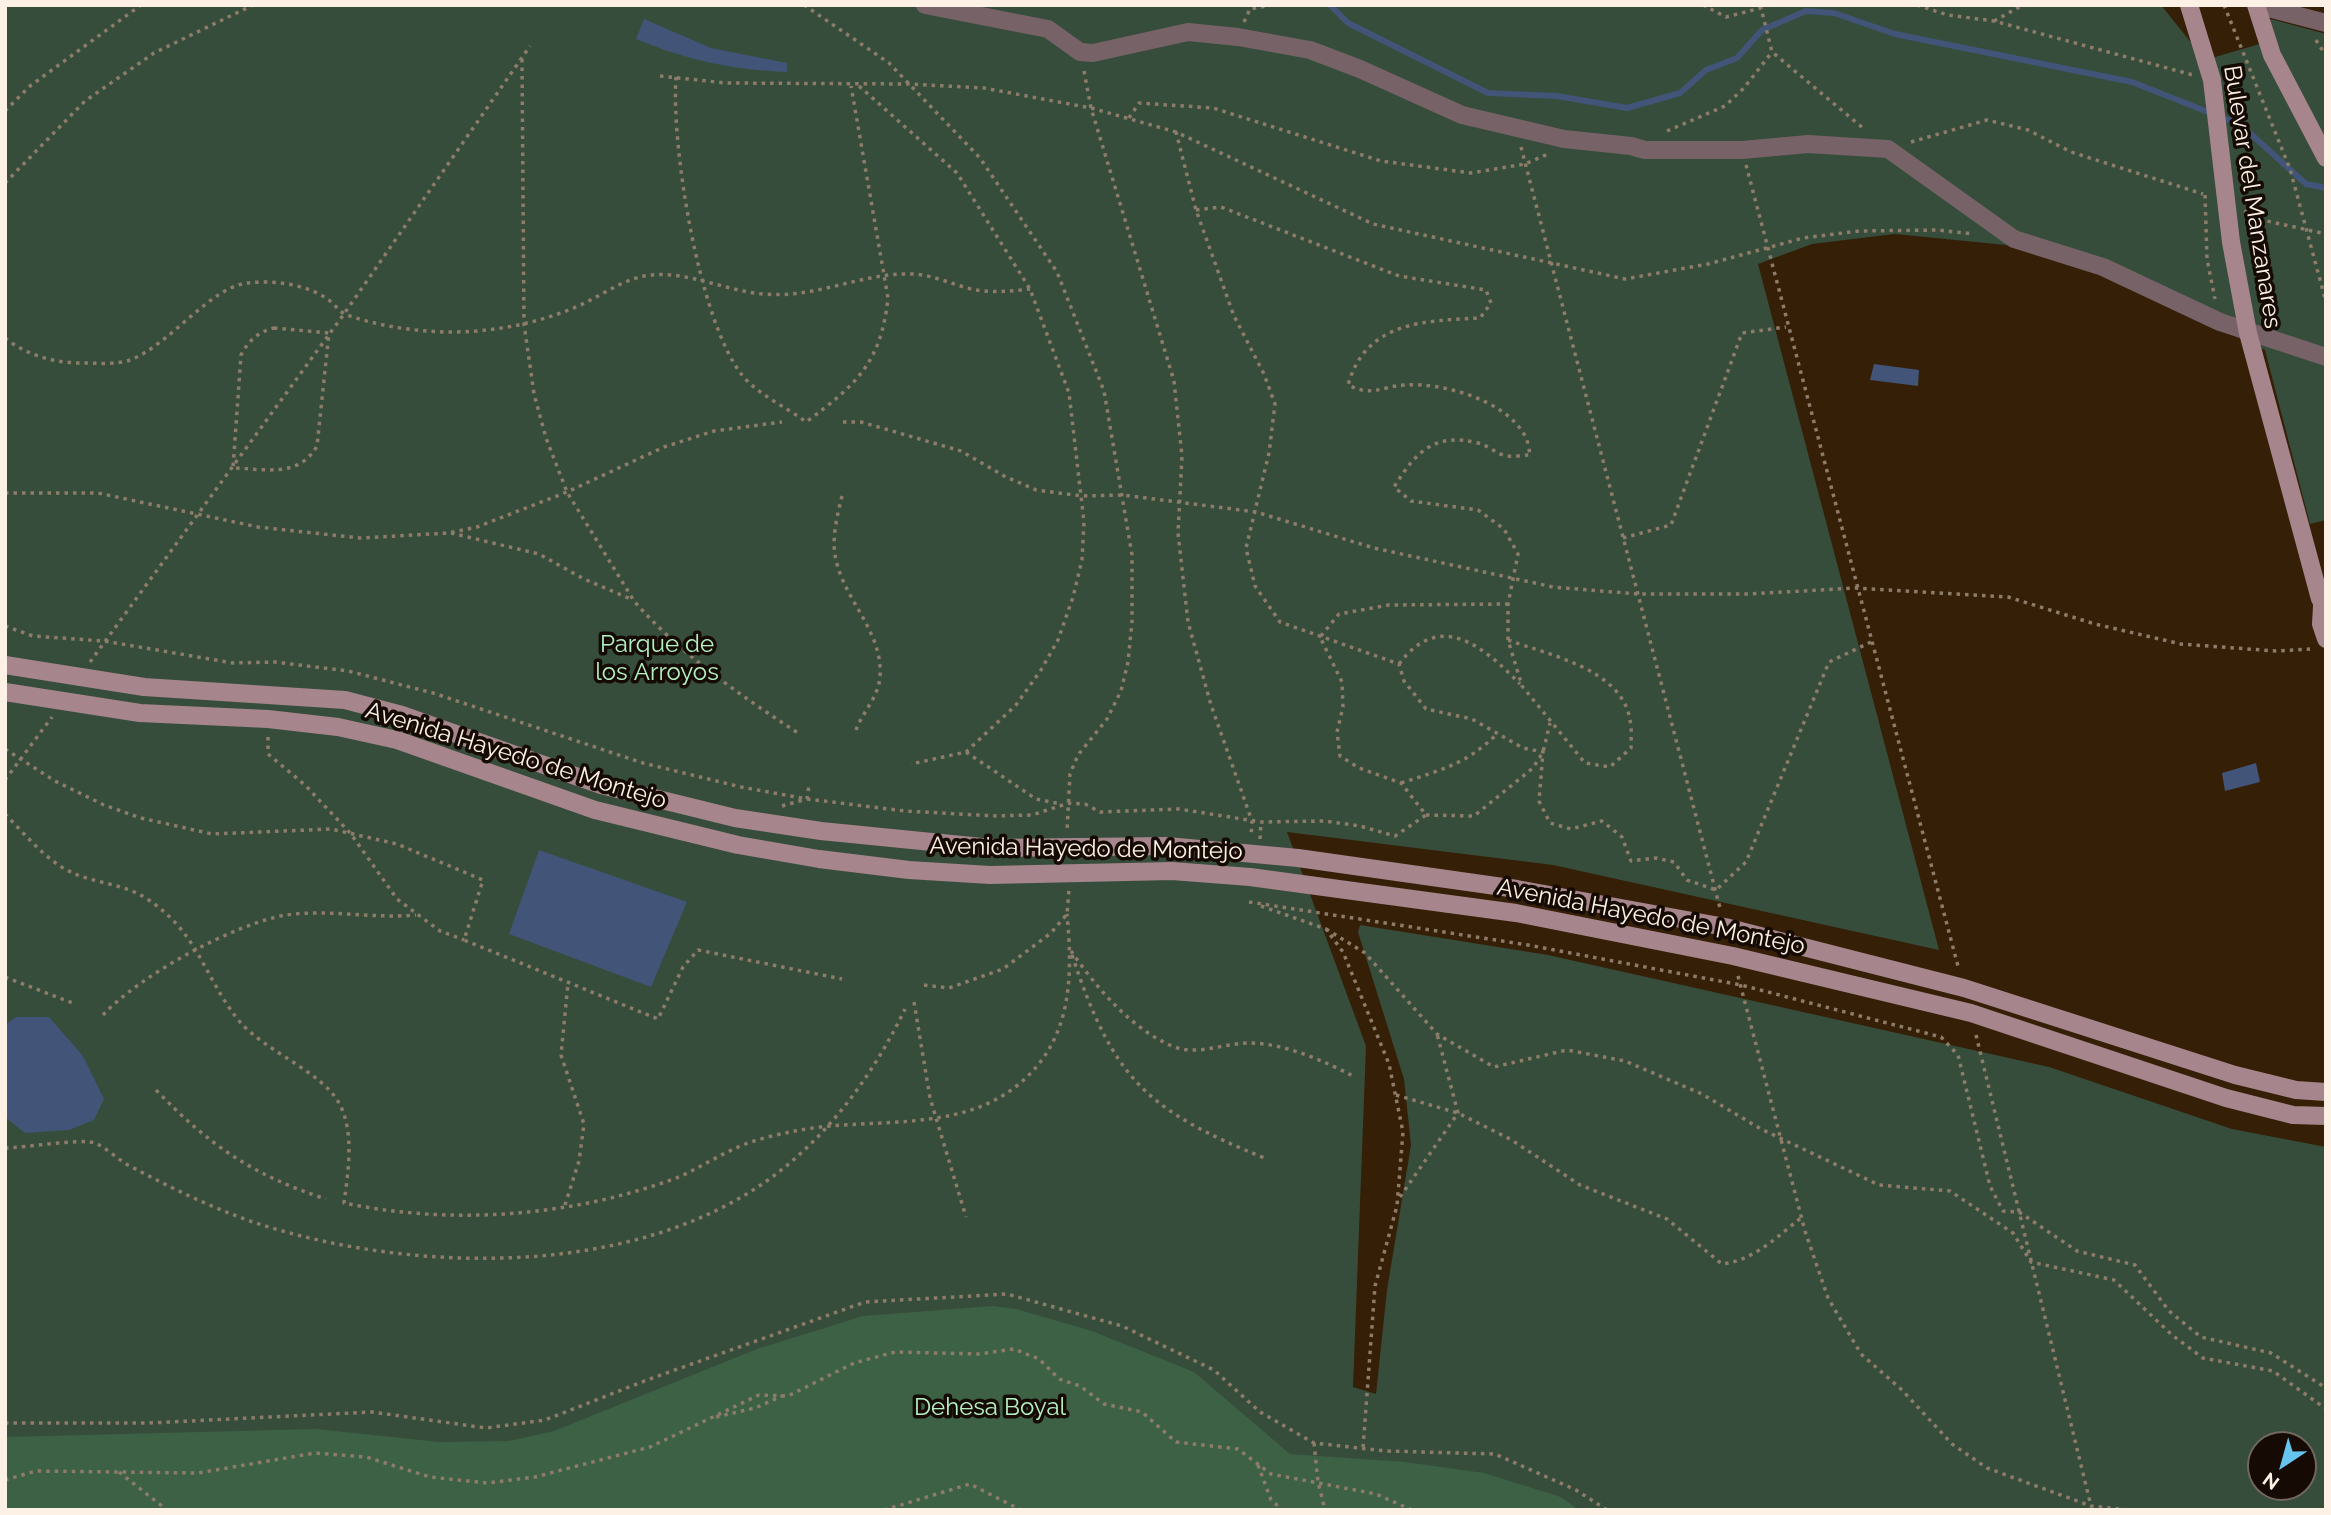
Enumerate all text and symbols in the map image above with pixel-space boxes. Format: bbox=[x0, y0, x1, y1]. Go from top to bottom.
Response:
street label: Bulevar del Manzanares bbox=[2217, 63, 2287, 331]
park label: Parque de los Arroyos bbox=[595, 631, 719, 687]
street label: Avenida Hayedo de Montejo bbox=[362, 696, 670, 816]
street label: Avenida Hayedo de Montejo bbox=[929, 832, 1243, 866]
street label: Avenida Hayedo de Montejo bbox=[1495, 873, 1807, 961]
park label: Dehesa Boyal bbox=[914, 1394, 1066, 1422]
north arrow bbox=[2247, 1431, 2317, 1501]
text: N bbox=[2259, 1468, 2283, 1495]

